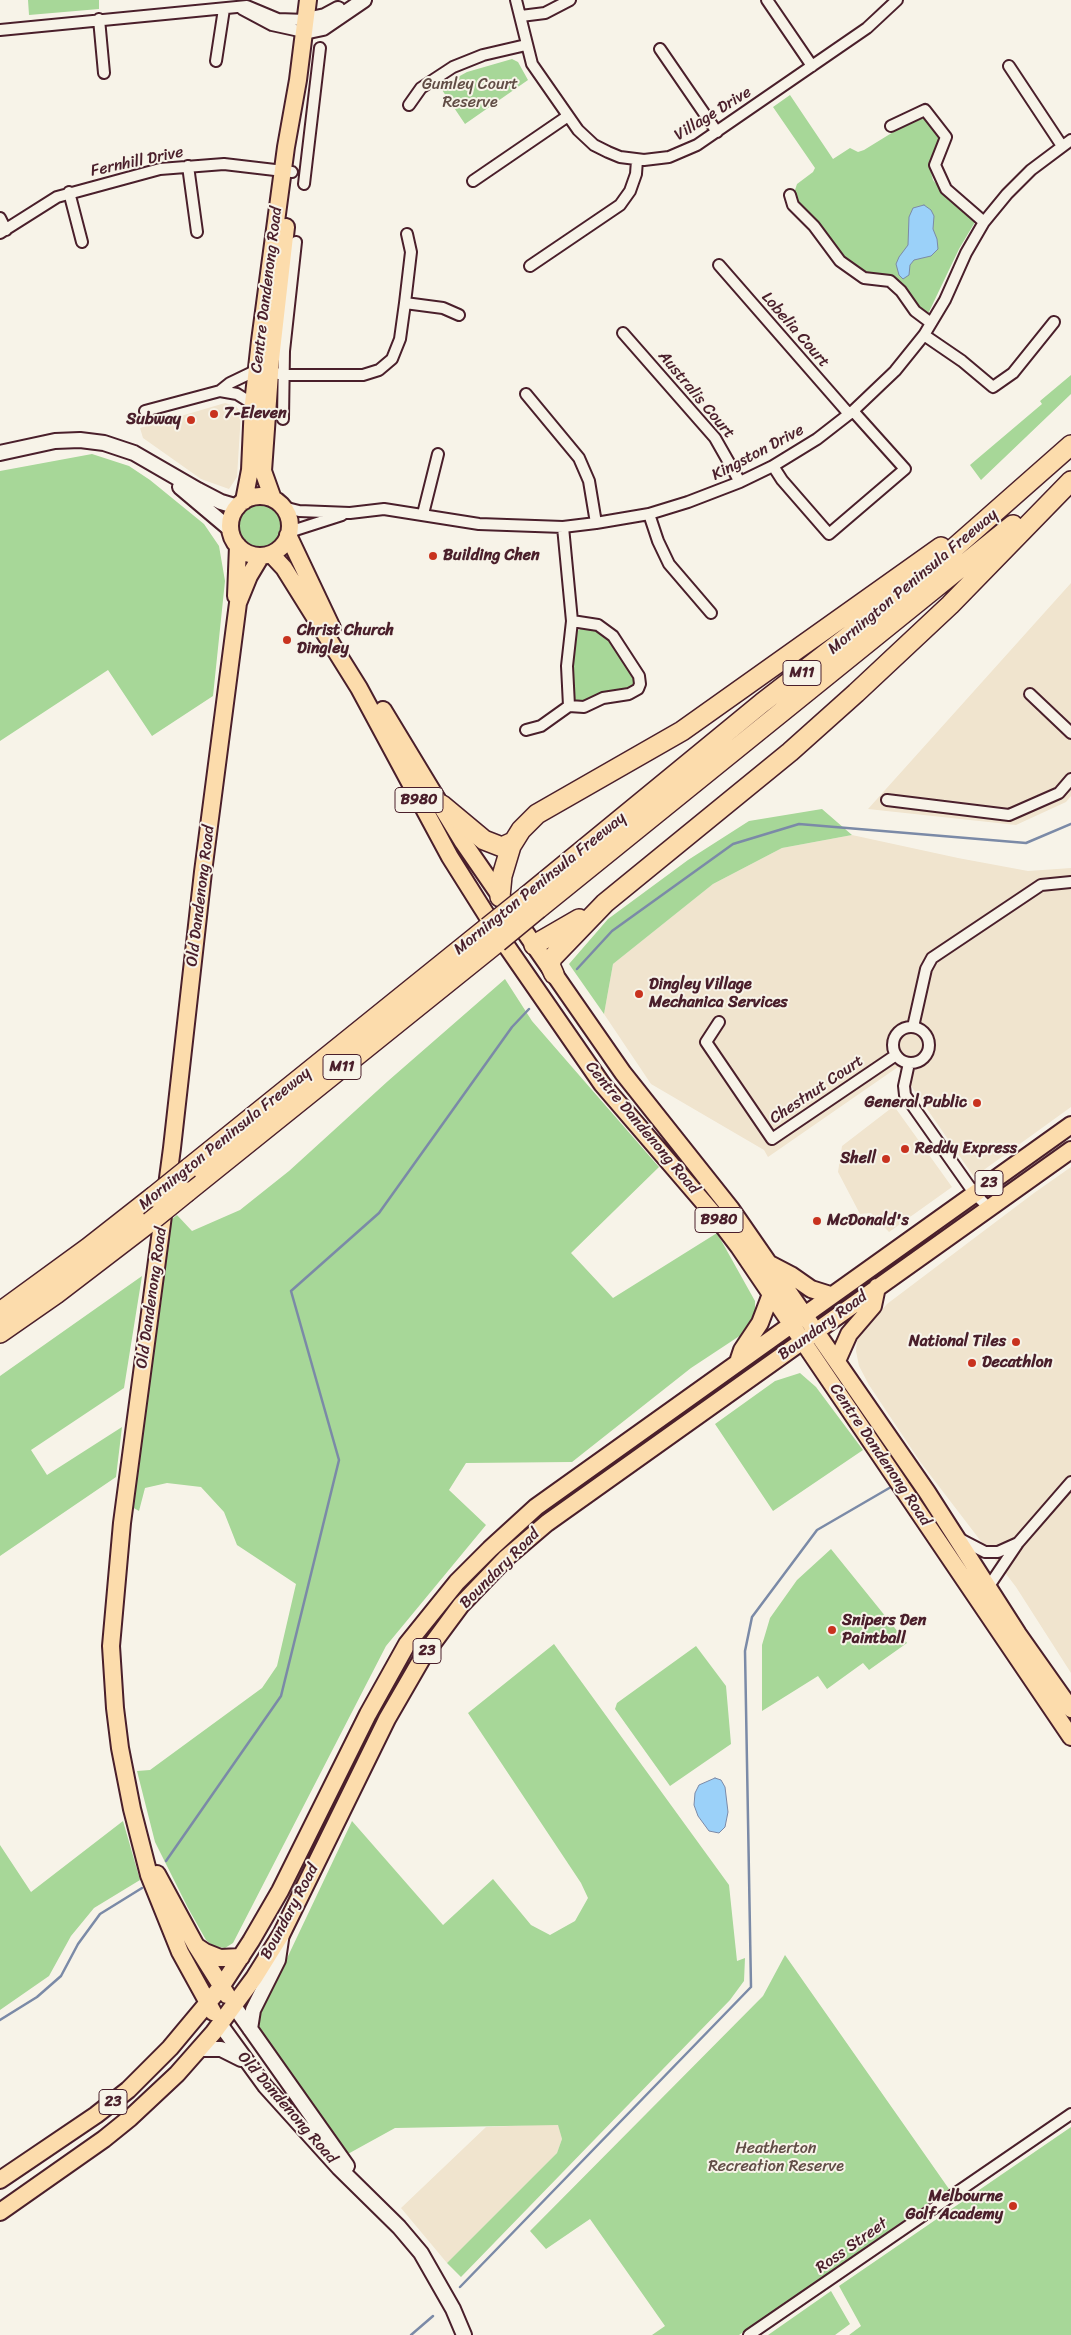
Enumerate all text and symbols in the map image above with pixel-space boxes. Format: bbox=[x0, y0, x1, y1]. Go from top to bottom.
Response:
park label: Gumley Court Reserve bbox=[422, 75, 518, 113]
street label: Village Drive bbox=[671, 83, 755, 145]
street label: Fernhill Drive bbox=[89, 143, 185, 181]
street label: Centre Dandenong Road bbox=[247, 206, 287, 374]
street label: Lobelia Court bbox=[757, 288, 833, 372]
street label: Australis Court bbox=[654, 347, 738, 443]
place label: 7-Eleven bbox=[224, 404, 287, 424]
marker: 7-Eleven bbox=[208, 408, 220, 420]
place label: Subway bbox=[126, 410, 181, 430]
marker: Subway bbox=[185, 414, 197, 426]
street label: Kingston Drive bbox=[709, 421, 807, 485]
street label: Mornington Peninsula Freeway bbox=[824, 505, 1002, 659]
place label: Building Chen bbox=[443, 546, 540, 566]
marker: Building Chen bbox=[427, 550, 439, 562]
place label: Christ Church Dingley bbox=[297, 621, 394, 659]
marker: Christ Church Dingley bbox=[281, 634, 293, 646]
road number: M11 bbox=[783, 660, 821, 686]
road number: B980 bbox=[395, 788, 443, 812]
street label: Mornington Peninsula Freeway bbox=[450, 809, 630, 959]
street label: Old Dandenong Road bbox=[183, 824, 219, 968]
place label: Dingley Village Mechanica Services bbox=[649, 975, 788, 1013]
marker: Dingley Village Mechanica Services bbox=[633, 988, 645, 1000]
street label: Chestnut Court bbox=[766, 1052, 868, 1128]
road number: M11 bbox=[323, 1054, 361, 1080]
street label: Centre Dandenong Road bbox=[581, 1058, 703, 1198]
street label: Mornington Peninsula Freeway bbox=[135, 1064, 315, 1214]
place label: General Public bbox=[865, 1093, 967, 1113]
marker: General Public bbox=[971, 1097, 983, 1109]
place label: Reddy Express bbox=[915, 1139, 1017, 1159]
marker: Reddy Express bbox=[899, 1143, 911, 1155]
place label: Shell bbox=[840, 1149, 876, 1169]
marker: Shell bbox=[880, 1153, 892, 1165]
road number: 23 bbox=[975, 1170, 1003, 1196]
road number: B980 bbox=[695, 1208, 743, 1232]
place label: McDonald's bbox=[827, 1211, 909, 1231]
marker: McDonald's bbox=[811, 1215, 823, 1227]
street label: Old Dandenong Road bbox=[133, 1226, 171, 1370]
street label: Boundary Road bbox=[775, 1287, 871, 1365]
place label: National Tiles bbox=[909, 1332, 1006, 1352]
marker: National Tiles bbox=[1010, 1336, 1022, 1348]
place label: Decathlon bbox=[982, 1353, 1052, 1373]
marker: Decathlon bbox=[966, 1357, 978, 1369]
street label: Centre Dandenong Road bbox=[825, 1380, 935, 1530]
street label: Boundary Road bbox=[456, 1525, 544, 1613]
place label: Snipers Den Paintball bbox=[842, 1611, 926, 1649]
marker: Snipers Den Paintball bbox=[826, 1624, 838, 1636]
road number: 23 bbox=[413, 1638, 441, 1664]
street label: Boundary Road bbox=[257, 1861, 323, 1963]
street label: Old Dandenong Road bbox=[233, 2048, 341, 2168]
road number: 23 bbox=[99, 2090, 127, 2114]
park label: Heatherton Recreation Reserve bbox=[708, 2139, 844, 2177]
place label: Melbourne Golf Academy bbox=[905, 2187, 1003, 2225]
marker: Melbourne Golf Academy bbox=[1007, 2200, 1019, 2212]
street label: Ross Street bbox=[812, 2214, 892, 2278]

